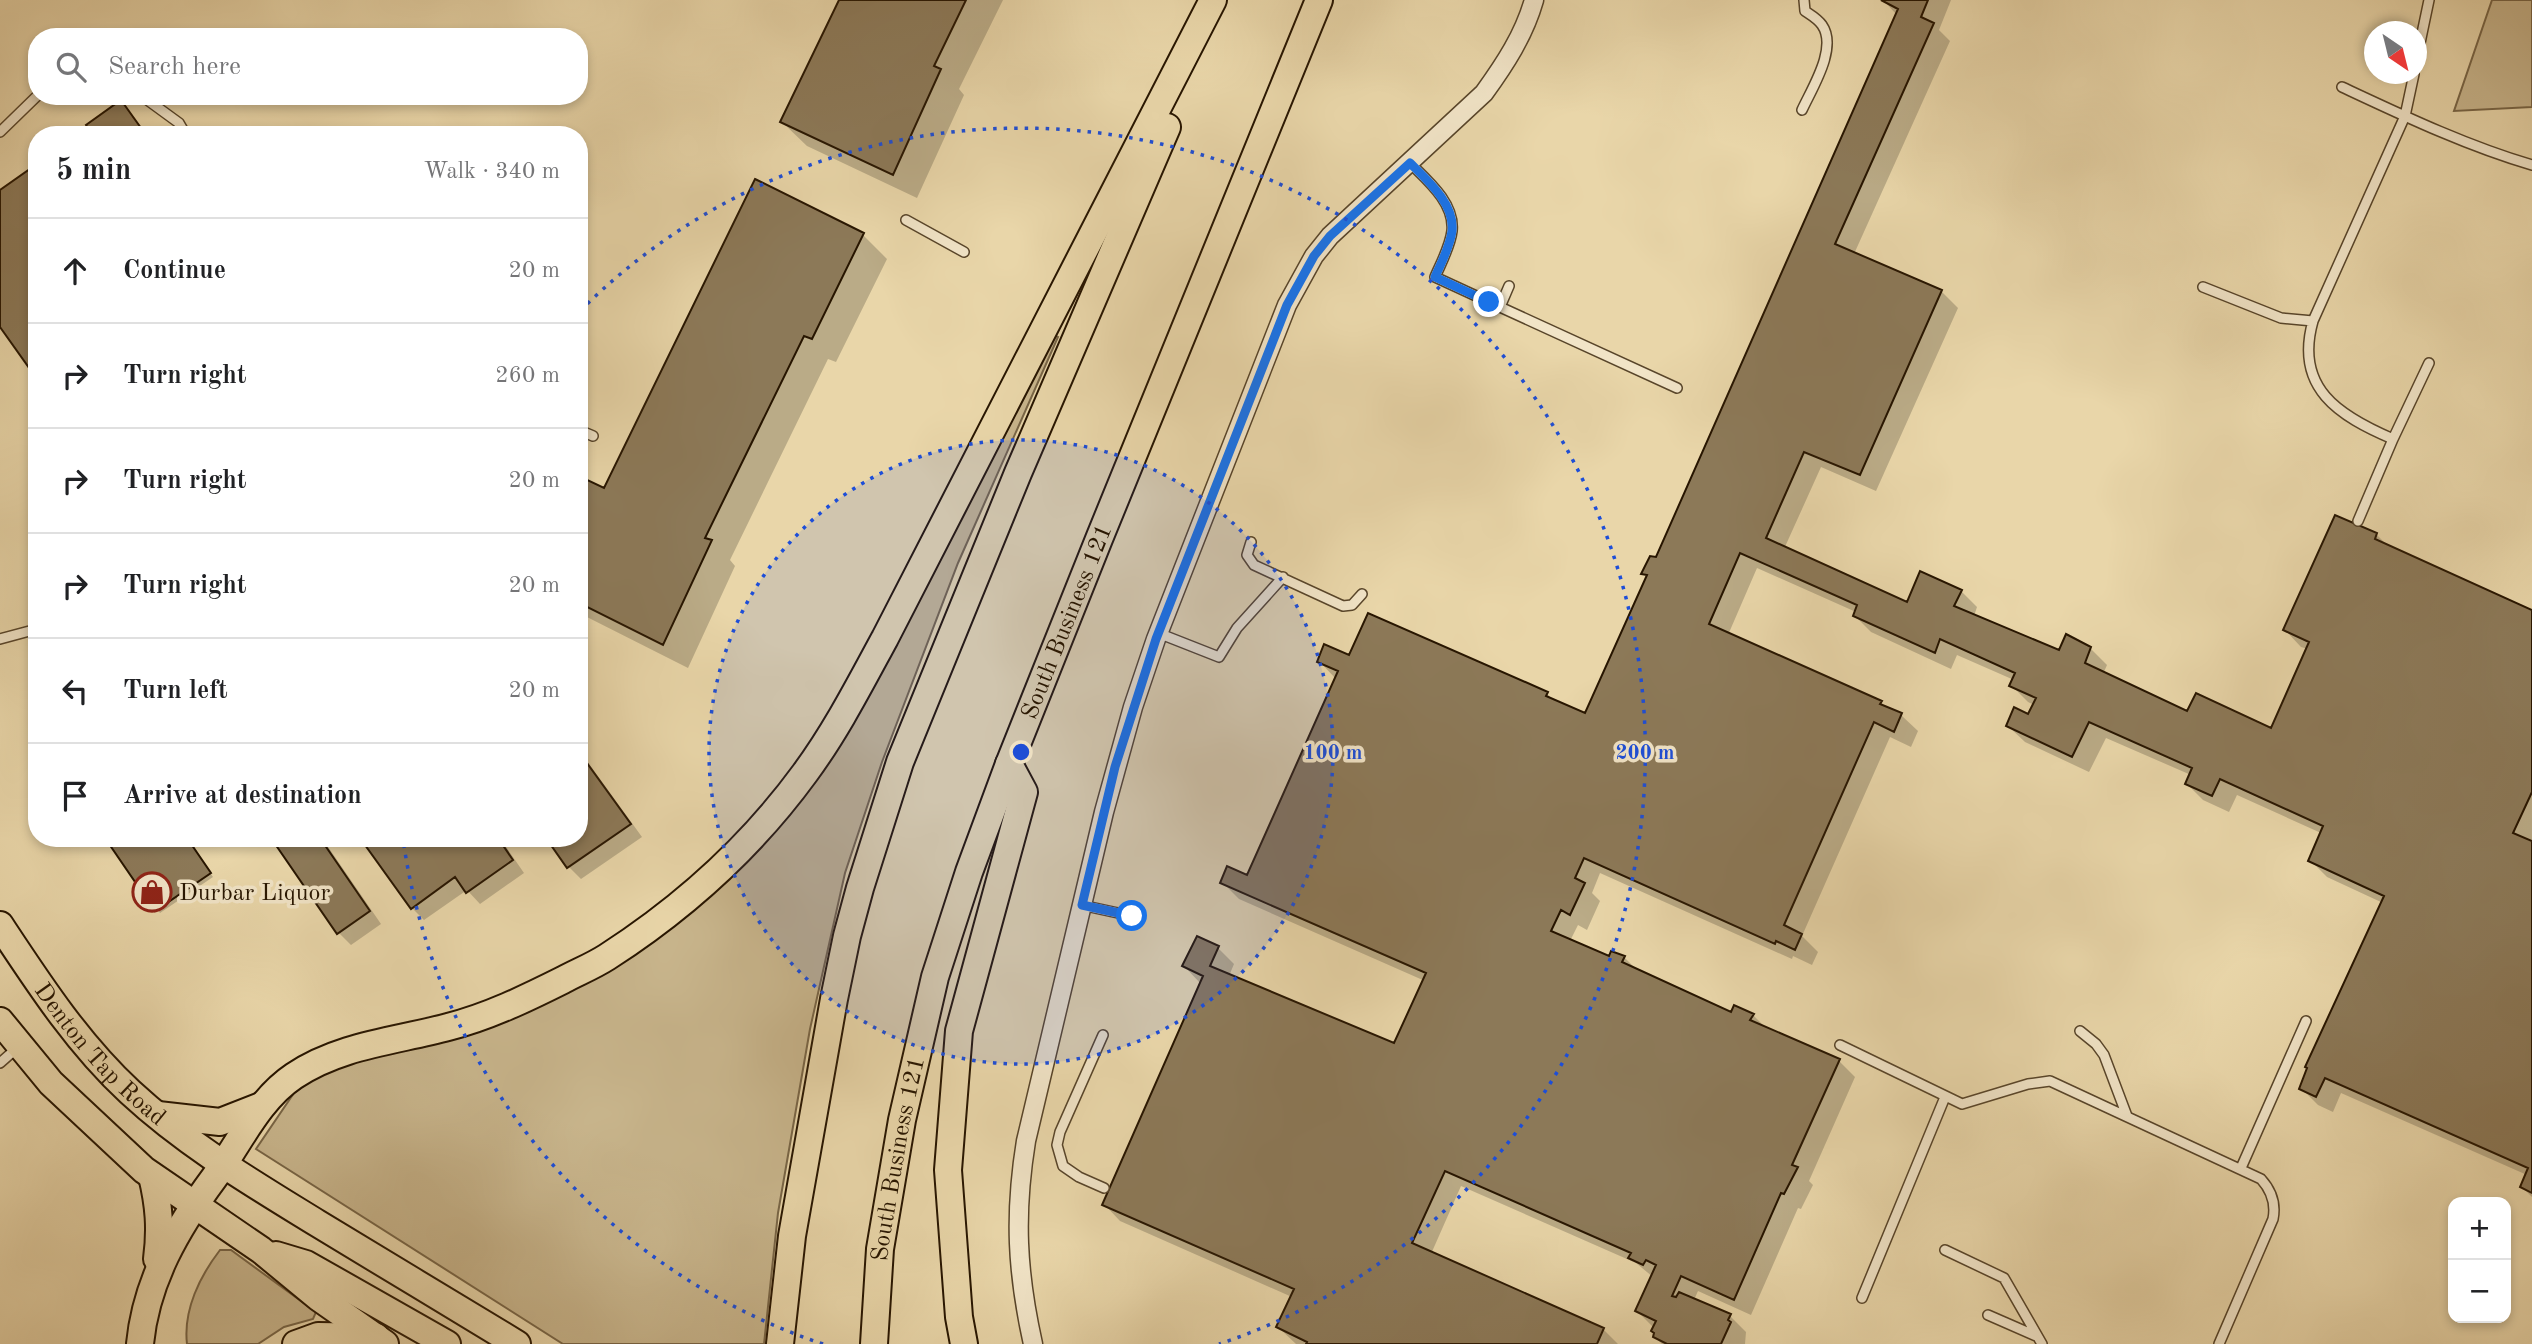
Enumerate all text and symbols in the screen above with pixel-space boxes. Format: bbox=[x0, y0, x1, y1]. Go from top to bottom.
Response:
north arrow bbox=[2364, 21, 2427, 84]
search box bbox=[28, 28, 588, 105]
icon: search bbox=[52, 48, 90, 86]
text: Search here bbox=[108, 54, 241, 80]
text: 5 min bbox=[56, 156, 131, 186]
text: Walk · 340 m bbox=[424, 160, 560, 183]
icon: ahead bbox=[56, 252, 94, 290]
text: Continue bbox=[123, 258, 226, 284]
text: 20 m bbox=[509, 259, 560, 282]
route end bbox=[1473, 286, 1504, 317]
icon: right bbox=[56, 357, 94, 395]
text: Turn right bbox=[123, 363, 246, 389]
text: 260 m bbox=[495, 364, 560, 387]
icon: right bbox=[56, 462, 94, 500]
text: Turn right bbox=[123, 468, 246, 494]
text: 20 m bbox=[509, 469, 560, 492]
street label: South Business 121 bbox=[1018, 521, 1118, 723]
icon: right bbox=[56, 567, 94, 605]
text: Turn right bbox=[123, 573, 246, 599]
text: 20 m bbox=[509, 574, 560, 597]
icon: left bbox=[56, 672, 94, 710]
text: Turn left bbox=[123, 678, 228, 704]
text: 20 m bbox=[509, 679, 560, 702]
centre of rings bbox=[1009, 740, 1033, 764]
text: 100 m bbox=[1303, 743, 1363, 764]
text: 200 m bbox=[1615, 743, 1675, 764]
icon: arrive bbox=[56, 777, 94, 815]
text: Arrive at destination bbox=[123, 783, 362, 809]
shop icon: Durbar Liquor bbox=[131, 871, 173, 913]
place label: Durbar Liquor bbox=[179, 882, 330, 906]
route start bbox=[1116, 900, 1147, 931]
street label: Denton Tap Road bbox=[29, 979, 169, 1131]
street label: South Business 121 bbox=[869, 1055, 930, 1262]
map controls bbox=[2448, 1197, 2511, 1323]
button: + bbox=[2448, 1197, 2511, 1260]
button: − bbox=[2448, 1260, 2511, 1323]

